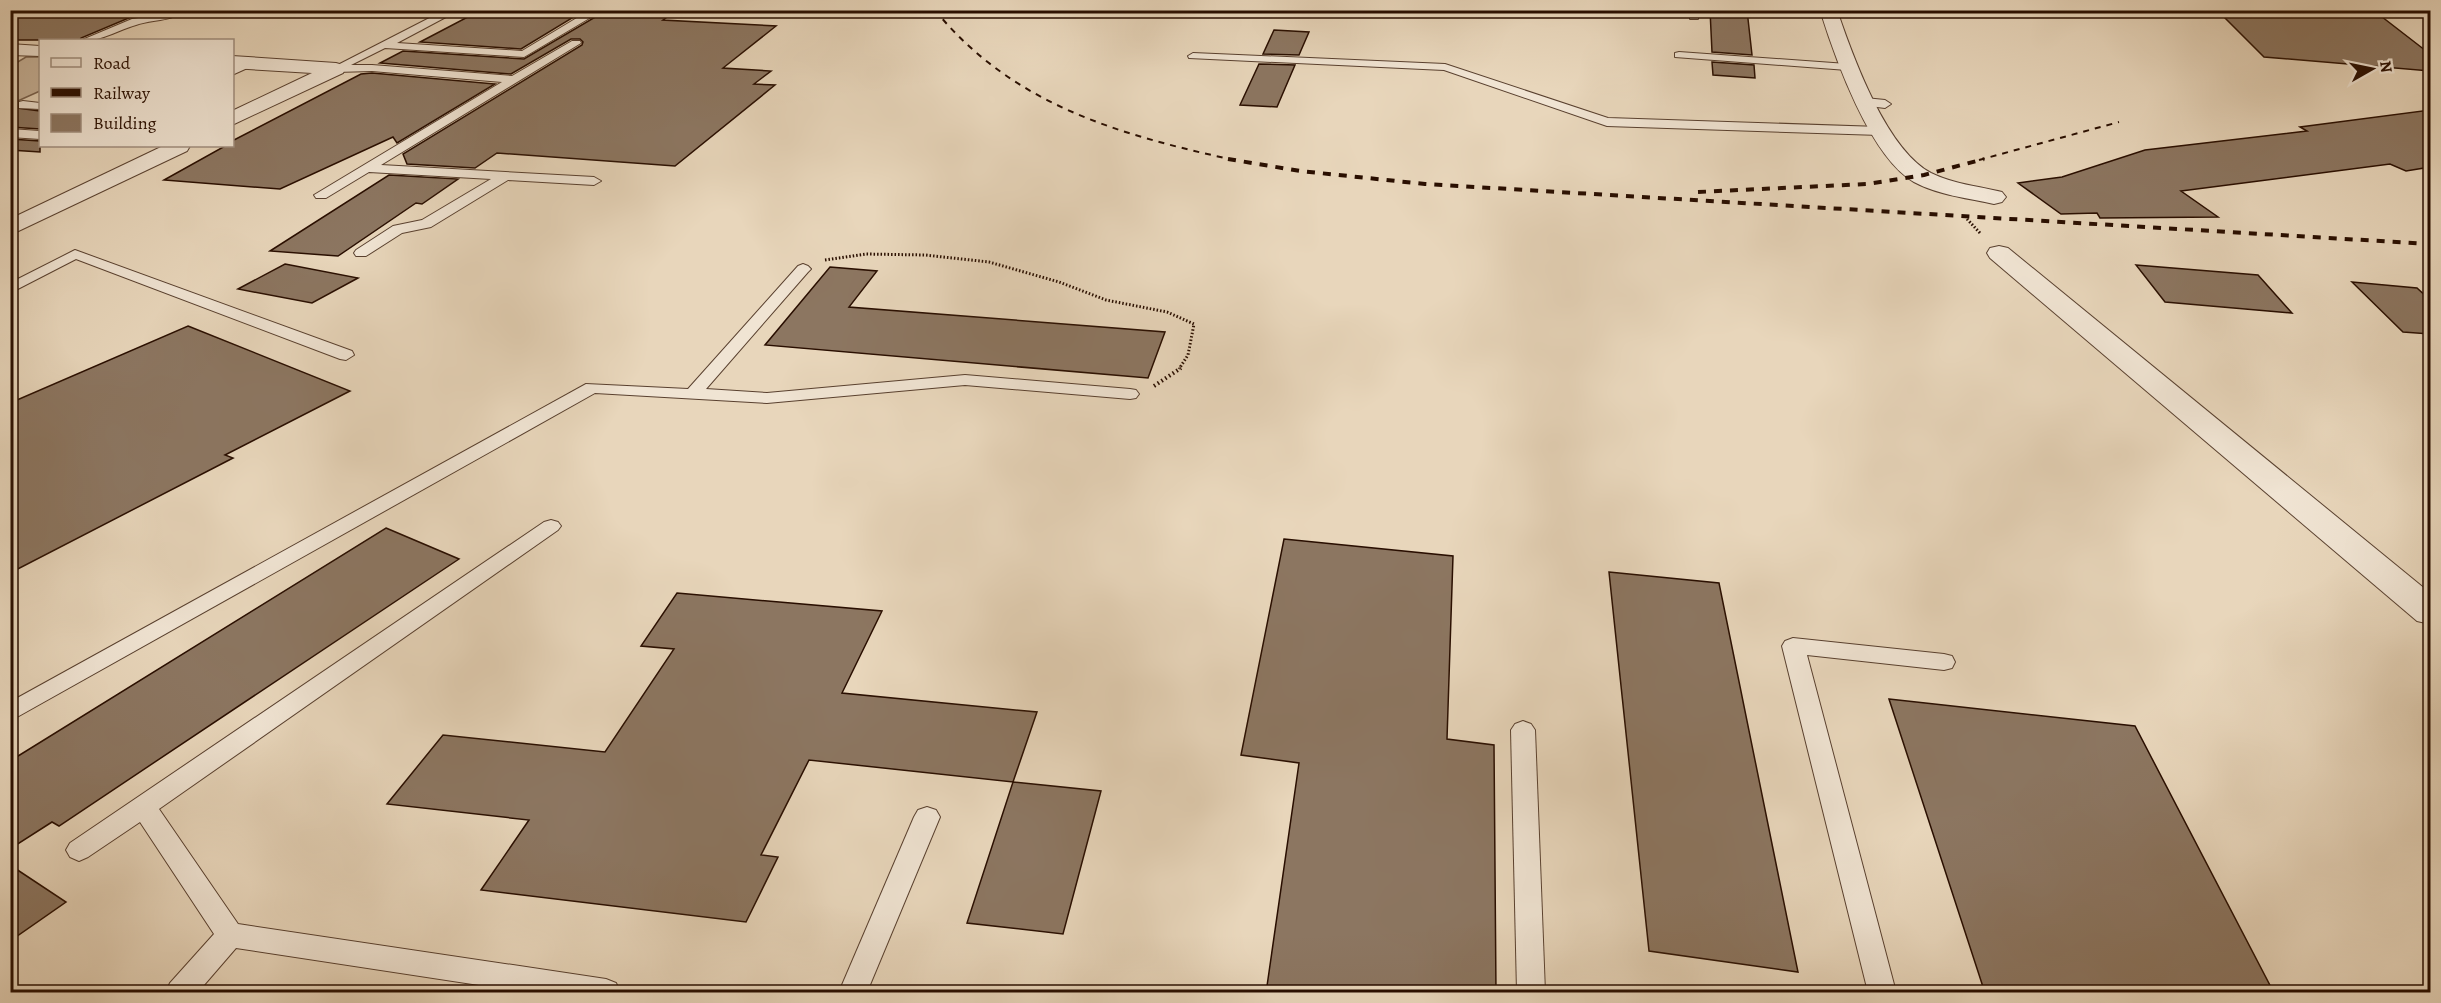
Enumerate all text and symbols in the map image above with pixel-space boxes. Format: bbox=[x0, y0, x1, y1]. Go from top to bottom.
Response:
legend bbox=[39, 39, 234, 147]
north arrow bbox=[2342, 39, 2402, 99]
text: Road bbox=[93, 51, 131, 75]
text: N bbox=[2374, 59, 2398, 75]
text: Railway bbox=[93, 81, 151, 105]
text: Building bbox=[93, 111, 157, 135]

